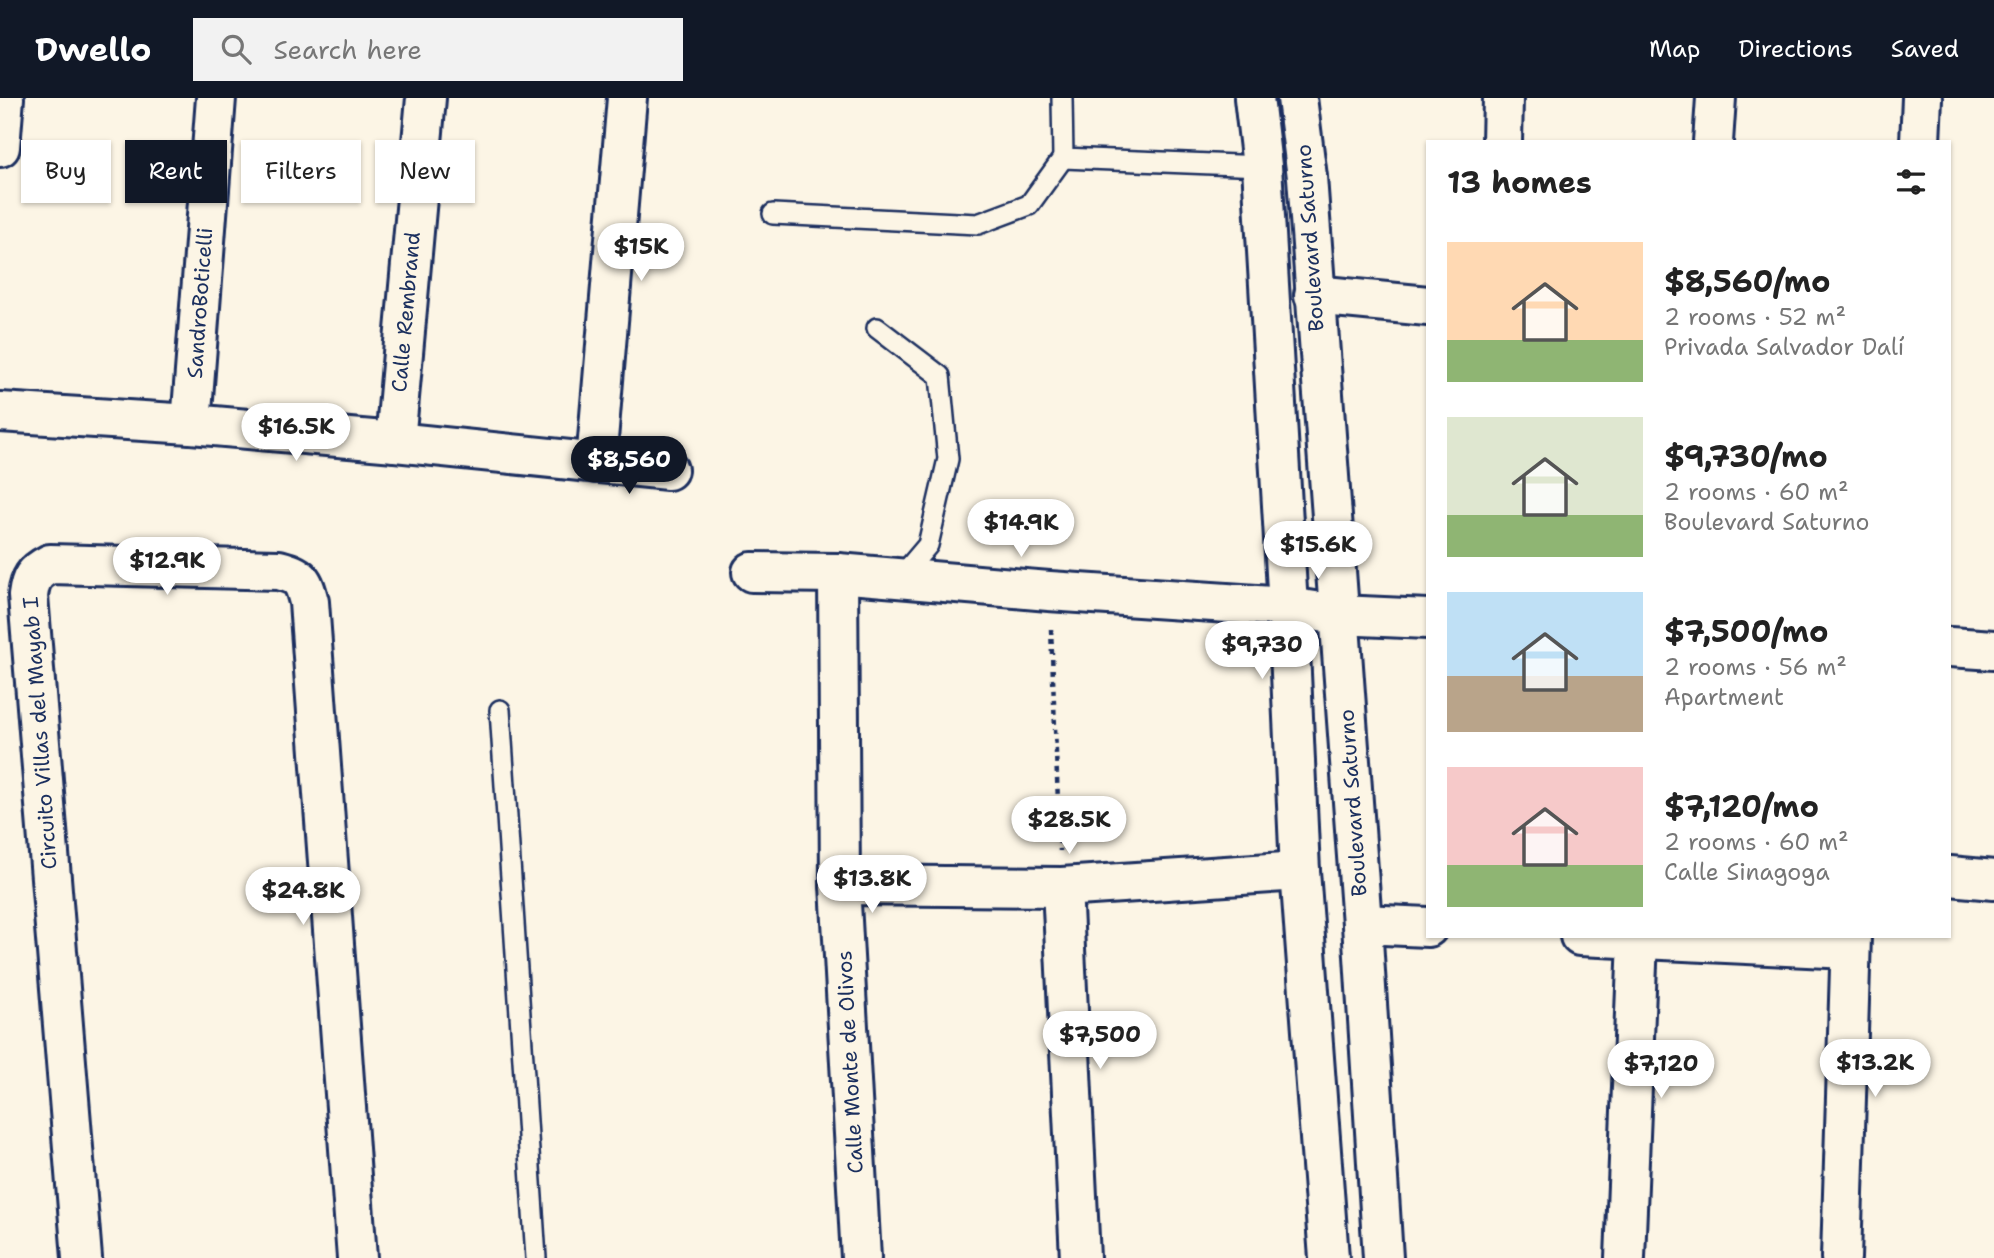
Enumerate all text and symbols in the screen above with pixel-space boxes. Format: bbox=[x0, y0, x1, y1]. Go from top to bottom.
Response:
search box bbox=[193, 18, 683, 81]
text: Dwello bbox=[35, 27, 151, 72]
icon: search bbox=[217, 30, 255, 68]
text: Search here bbox=[273, 32, 422, 67]
text: Map bbox=[1649, 33, 1700, 65]
text: Directions bbox=[1738, 33, 1853, 65]
text: Saved bbox=[1891, 33, 1959, 65]
chip: Buy bbox=[21, 140, 111, 203]
chip: Rent bbox=[125, 140, 227, 203]
chip: Filters bbox=[241, 140, 361, 203]
chip: New bbox=[375, 140, 475, 203]
street label: Boulevard Saturno bbox=[1289, 143, 1331, 333]
text: 13 homes bbox=[1447, 162, 1592, 203]
icon: filters bbox=[1892, 163, 1930, 201]
pin: $15K bbox=[600, 223, 682, 283]
street label: SandroBoticelli bbox=[181, 227, 219, 379]
street label: Calle Rembrand bbox=[385, 231, 427, 393]
text: $15K bbox=[613, 231, 669, 261]
text: $8,560/mo bbox=[1664, 261, 1831, 302]
icon: home bbox=[1503, 270, 1587, 354]
text: 2 rooms · 52 m² bbox=[1664, 302, 1846, 332]
text: Privada Salvador Dalí bbox=[1664, 332, 1904, 362]
pin: $16.5K bbox=[239, 404, 353, 463]
text: $16.5K bbox=[257, 411, 335, 441]
pin: $8,560 bbox=[572, 436, 686, 496]
text: $9,730/mo bbox=[1664, 436, 1828, 477]
text: $8,560 bbox=[587, 444, 671, 474]
icon: home bbox=[1503, 445, 1587, 529]
text: 2 rooms · 60 m² bbox=[1664, 477, 1849, 507]
pin: $14.9K bbox=[964, 500, 1078, 559]
text: $14.9K bbox=[983, 507, 1059, 537]
text: Boulevard Saturno bbox=[1664, 507, 1870, 537]
pin: $15.6K bbox=[1261, 522, 1375, 581]
text: $15.6K bbox=[1280, 529, 1356, 559]
pin: $12.9K bbox=[110, 538, 224, 597]
text: $12.9K bbox=[129, 545, 205, 575]
street label: Circuito Villas del Mayab I bbox=[16, 596, 64, 870]
text: $7,500/mo bbox=[1664, 611, 1829, 652]
icon: home bbox=[1503, 620, 1587, 704]
pin: $9,730 bbox=[1205, 622, 1319, 681]
text: $9,730 bbox=[1221, 629, 1303, 659]
text: 2 rooms · 56 m² bbox=[1664, 652, 1847, 682]
text: Apartment bbox=[1664, 682, 1784, 712]
street label: Boulevard Saturno bbox=[1332, 708, 1374, 898]
text: $7,120/mo bbox=[1664, 786, 1819, 827]
icon: home bbox=[1503, 795, 1587, 879]
pin: $28.5K bbox=[1012, 796, 1126, 856]
text: $28.5K bbox=[1027, 804, 1111, 834]
text: 2 rooms · 60 m² bbox=[1664, 827, 1849, 857]
pin: $13.8K bbox=[815, 856, 929, 915]
text: Calle Sinagoga bbox=[1664, 857, 1830, 887]
text: $13.8K bbox=[833, 863, 911, 893]
pin: $24.8K bbox=[246, 868, 360, 927]
text: $24.8K bbox=[261, 875, 345, 905]
street label: Calle Monte de Olivos bbox=[830, 950, 870, 1174]
pin: $7,500 bbox=[1043, 1012, 1157, 1071]
text: $7,500 bbox=[1059, 1019, 1141, 1049]
pin: $7,120 bbox=[1604, 1040, 1718, 1100]
pin: $13.2K bbox=[1818, 1040, 1932, 1099]
text: $13.2K bbox=[1836, 1047, 1914, 1077]
text: $7,120 bbox=[1623, 1048, 1699, 1078]

